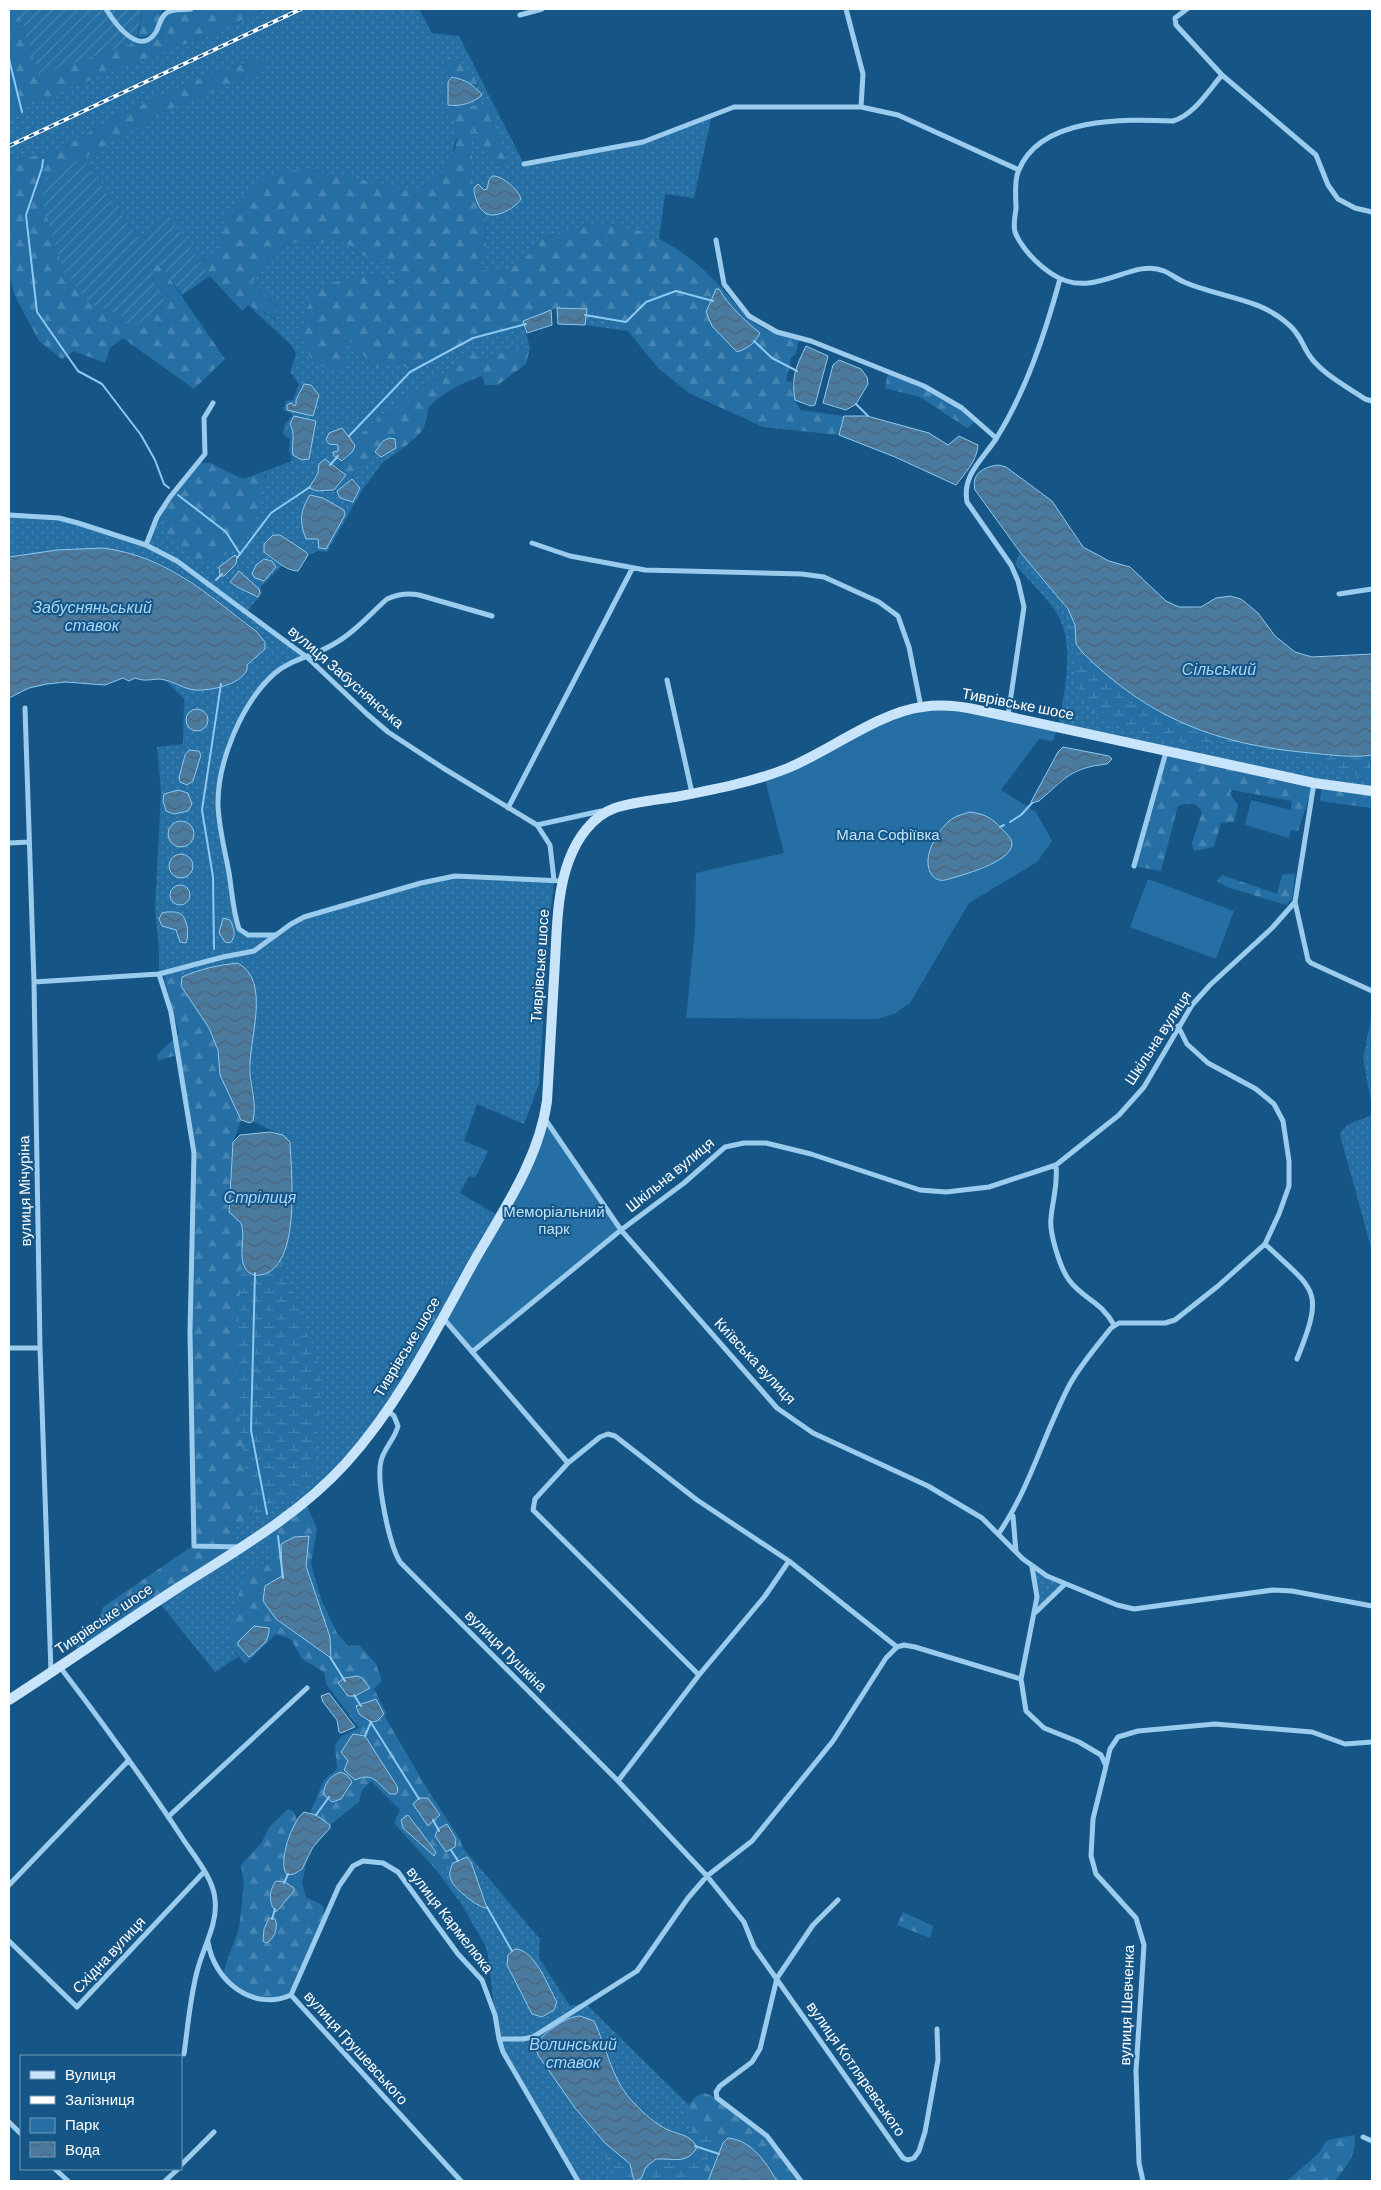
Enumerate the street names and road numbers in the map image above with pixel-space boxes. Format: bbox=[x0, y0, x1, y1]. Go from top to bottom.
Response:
street label: вулиця Забуснянська bbox=[285, 621, 409, 732]
street label: Тиврівське шосе bbox=[961, 683, 1076, 723]
street label: Тиврівське шосе bbox=[526, 908, 552, 1023]
street label: Шкільна вулиця bbox=[1120, 987, 1194, 1088]
street label: Шкільна вулиця bbox=[622, 1133, 717, 1215]
street label: вулиця Мічуріна bbox=[14, 1135, 34, 1247]
street label: Тиврівське шосе bbox=[369, 1293, 443, 1400]
street label: Київська вулиця bbox=[711, 1313, 800, 1407]
street label: Тиврівське шосе bbox=[51, 1579, 156, 1657]
street label: вулиця Пушкіна bbox=[462, 1606, 552, 1695]
street label: вулиця Кармелюка bbox=[404, 1862, 498, 1977]
street label: Східна вулиця bbox=[68, 1912, 149, 1997]
street label: вулиця Шевченка bbox=[1115, 1944, 1137, 2066]
street label: вулиця Грушевського bbox=[301, 1987, 413, 2108]
street label: вулиця Котляревського bbox=[804, 1998, 910, 2139]

